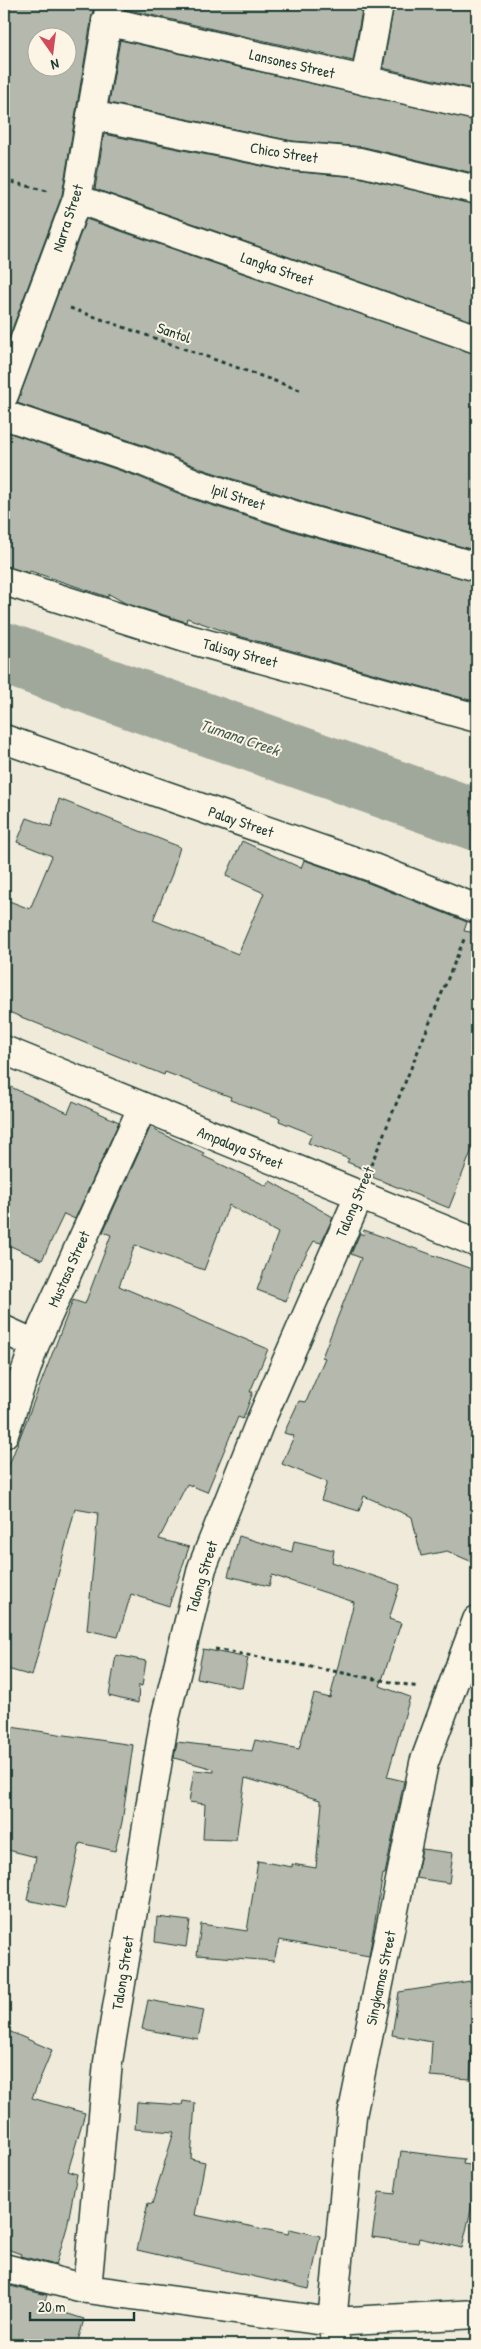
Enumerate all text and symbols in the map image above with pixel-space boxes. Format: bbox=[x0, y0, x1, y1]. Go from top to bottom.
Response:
north arrow bbox=[28, 28, 78, 78]
street label: Lansones Street bbox=[247, 44, 338, 84]
text: N bbox=[49, 55, 61, 75]
street label: Chico Street bbox=[249, 137, 320, 168]
street label: Narra Street bbox=[47, 181, 89, 254]
street label: Langka Street bbox=[238, 246, 317, 291]
street label: Santol bbox=[154, 317, 194, 348]
street label: Ipil Street bbox=[208, 478, 269, 515]
street label: Talisay Street bbox=[200, 632, 281, 673]
water label: Tumana Creek bbox=[197, 713, 284, 761]
street label: Palay Street bbox=[206, 801, 277, 843]
street label: Ampalaya Street bbox=[194, 1121, 287, 1174]
street label: Talong Street bbox=[330, 1163, 379, 1240]
street label: Mustasa Street bbox=[42, 1226, 95, 1310]
street label: Talong Street bbox=[181, 1537, 223, 1616]
street label: Singkamas Street bbox=[360, 1928, 401, 2027]
street label: Talong Street bbox=[106, 1934, 139, 2011]
scale bar bbox=[30, 2289, 134, 2321]
text: 20 m bbox=[38, 2296, 65, 2317]

